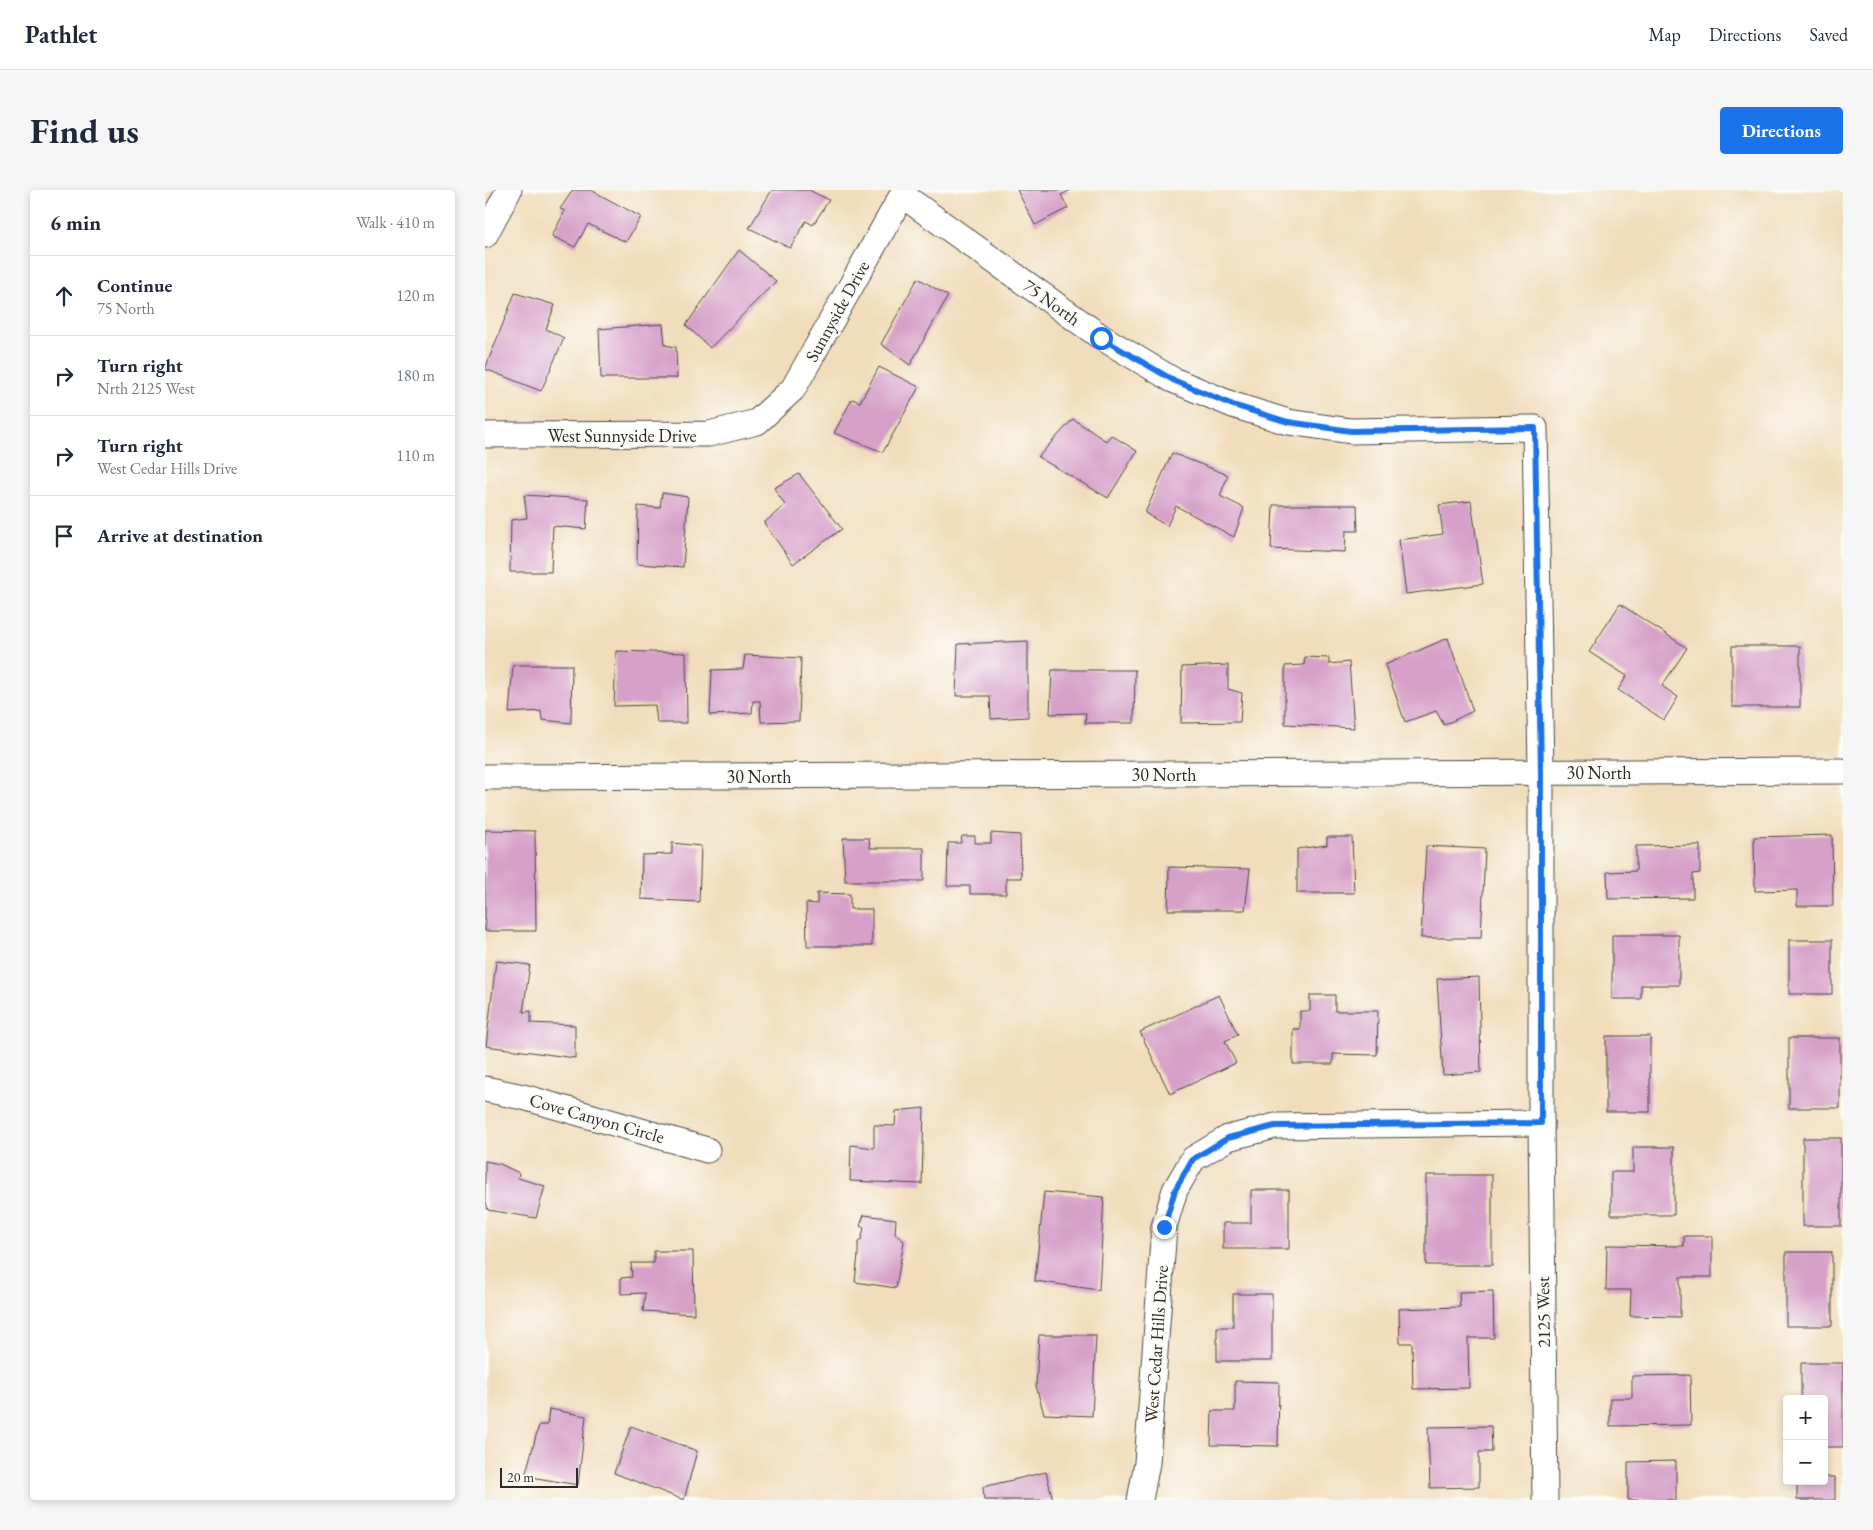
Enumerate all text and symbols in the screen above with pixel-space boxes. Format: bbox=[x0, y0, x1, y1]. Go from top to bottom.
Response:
text: Pathlet bbox=[25, 19, 97, 50]
text: Map bbox=[1649, 23, 1681, 46]
text: Directions bbox=[1709, 23, 1781, 46]
text: Saved bbox=[1809, 23, 1848, 46]
button: Directions bbox=[1720, 107, 1843, 154]
text: Find us bbox=[30, 108, 139, 153]
text: 6 min bbox=[50, 209, 101, 236]
text: Walk · 410 m bbox=[356, 212, 435, 233]
street label: Sunnyside Drive bbox=[800, 256, 874, 366]
text: Continue bbox=[97, 273, 172, 298]
street label: 75 North bbox=[1019, 274, 1085, 330]
icon: ahead bbox=[50, 282, 78, 310]
text: 120 m bbox=[396, 285, 435, 306]
text: 75 North bbox=[97, 298, 155, 319]
route start bbox=[1090, 327, 1113, 350]
text: Turn right bbox=[97, 353, 183, 378]
icon: right bbox=[50, 362, 78, 390]
text: 180 m bbox=[396, 365, 435, 386]
text: Nrth 2125 West bbox=[97, 378, 195, 399]
street label: West Sunnyside Drive bbox=[547, 424, 697, 447]
text: Turn right bbox=[97, 433, 183, 458]
icon: right bbox=[50, 442, 78, 470]
text: 110 m bbox=[396, 445, 435, 466]
text: West Cedar Hills Drive bbox=[97, 458, 237, 479]
icon: arrive bbox=[50, 522, 78, 550]
text: Arrive at destination bbox=[97, 523, 263, 548]
street label: 30 North bbox=[1567, 761, 1631, 784]
street label: 30 North bbox=[1132, 763, 1196, 786]
street label: 30 North bbox=[727, 765, 791, 788]
street label: Cove Canyon Circle bbox=[527, 1088, 667, 1148]
route end bbox=[1153, 1216, 1176, 1239]
street label: West Cedar Hills Drive bbox=[1139, 1264, 1173, 1424]
street label: 2125 West bbox=[1531, 1276, 1555, 1348]
map controls bbox=[1783, 1395, 1828, 1485]
button: + bbox=[1783, 1395, 1828, 1440]
button: − bbox=[1783, 1440, 1828, 1485]
scale bar bbox=[500, 1465, 577, 1488]
text: 20 m bbox=[507, 1468, 534, 1486]

